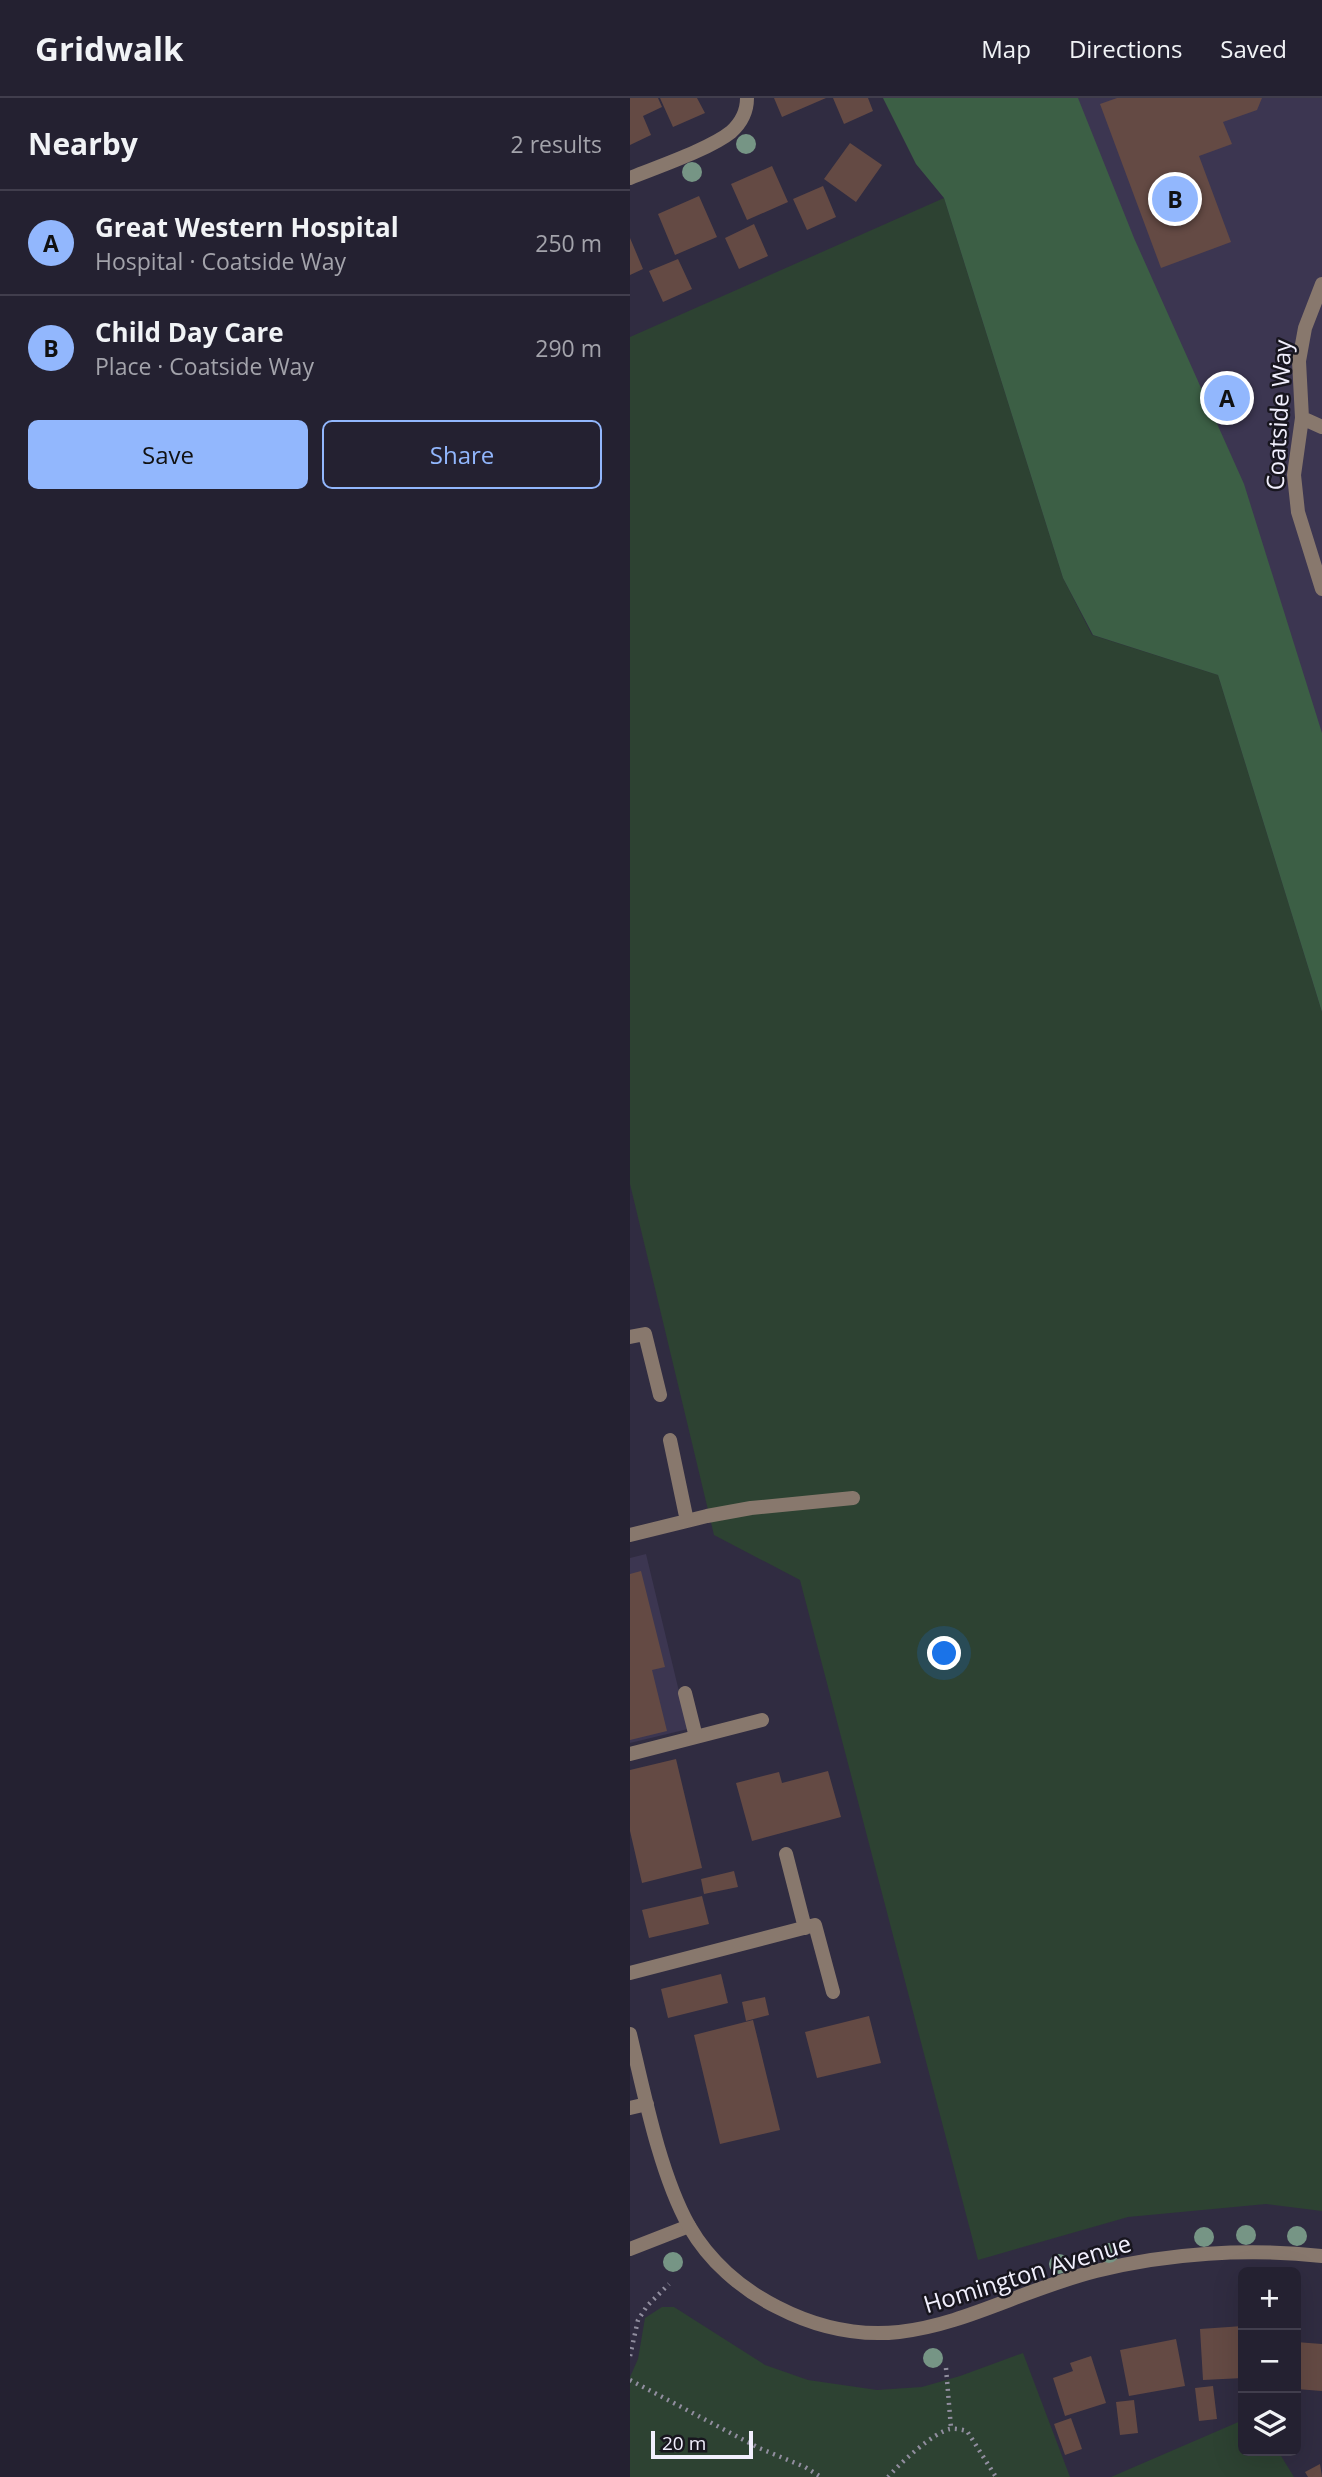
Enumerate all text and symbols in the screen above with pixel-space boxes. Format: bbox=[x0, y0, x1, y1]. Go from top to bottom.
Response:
text: Gridwalk bbox=[35, 26, 184, 71]
text: Map bbox=[981, 32, 1031, 65]
text: Directions bbox=[1069, 32, 1182, 65]
text: Saved bbox=[1220, 32, 1287, 65]
text: Nearby bbox=[28, 123, 138, 164]
text: 2 results bbox=[511, 128, 602, 160]
pin: B bbox=[1152, 173, 1198, 225]
text: Great Western Hospital bbox=[95, 209, 399, 245]
text: A bbox=[43, 227, 59, 259]
text: 250 m bbox=[535, 227, 602, 259]
text: Hospital · Coatside Way bbox=[95, 245, 346, 277]
text: Child Day Care bbox=[95, 314, 284, 350]
text: B bbox=[43, 332, 59, 364]
text: 290 m bbox=[535, 332, 602, 364]
street label: Coatside Way bbox=[1258, 338, 1298, 491]
text: Place · Coatside Way bbox=[95, 350, 314, 382]
pin: A bbox=[1204, 372, 1250, 424]
button: Save bbox=[28, 420, 308, 489]
button: Share bbox=[322, 420, 602, 489]
your location bbox=[927, 1636, 961, 1670]
street label: Homington Avenue bbox=[919, 2226, 1135, 2320]
map controls bbox=[1238, 2267, 1301, 2456]
button: + bbox=[1238, 2267, 1301, 2330]
button: − bbox=[1238, 2330, 1301, 2393]
button: layers bbox=[1238, 2393, 1301, 2456]
scale bar bbox=[651, 2428, 752, 2460]
text: 20 m bbox=[662, 2430, 706, 2456]

